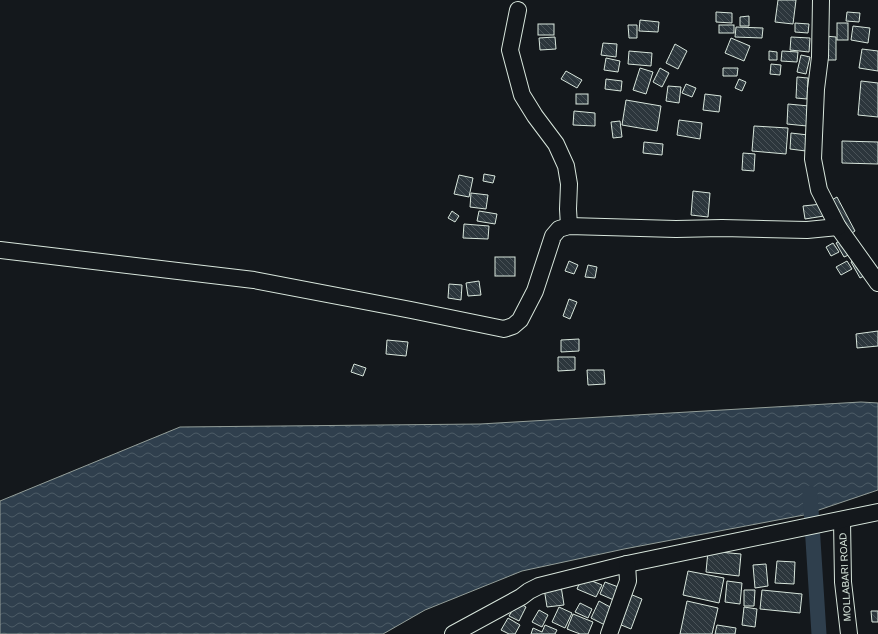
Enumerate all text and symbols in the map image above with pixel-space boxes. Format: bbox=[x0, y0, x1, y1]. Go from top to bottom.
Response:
street label: MOLLABARI ROAD bbox=[837, 532, 853, 622]

